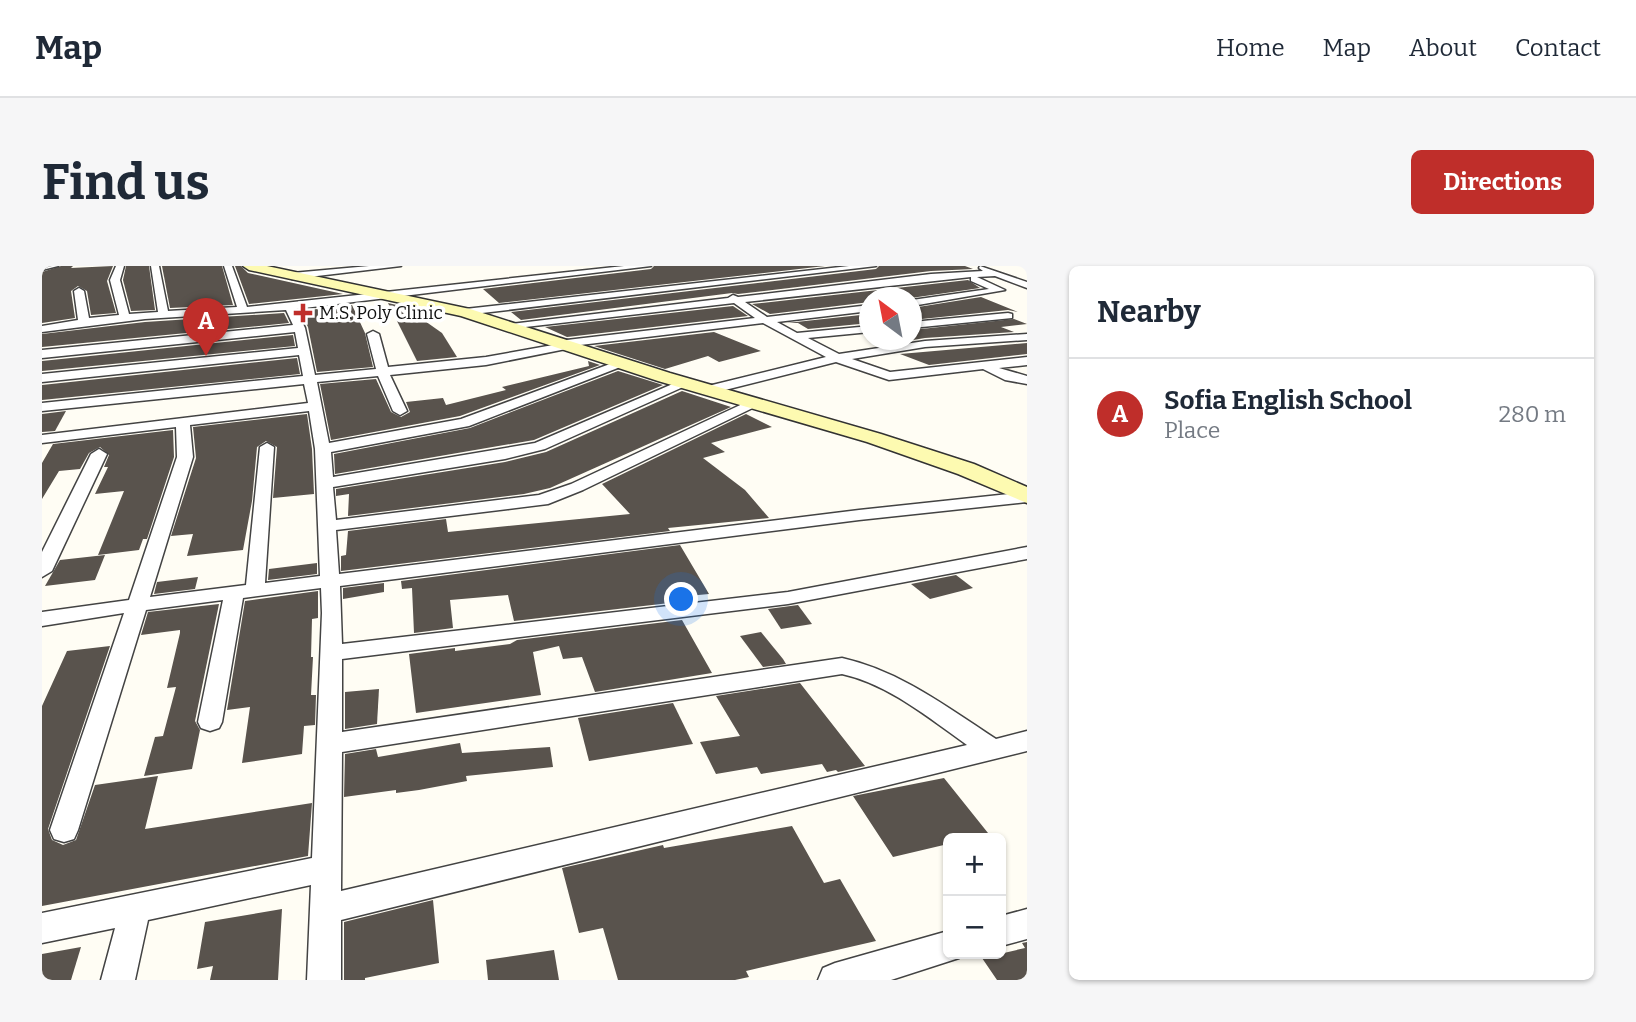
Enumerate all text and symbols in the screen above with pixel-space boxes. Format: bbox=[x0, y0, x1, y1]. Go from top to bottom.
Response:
text: Map bbox=[35, 28, 102, 68]
text: Home bbox=[1216, 34, 1285, 62]
text: Map bbox=[1323, 34, 1371, 62]
text: About bbox=[1409, 34, 1477, 62]
text: Contact bbox=[1515, 34, 1601, 62]
button: Directions bbox=[1411, 150, 1594, 214]
text: Find us bbox=[42, 153, 210, 212]
north arrow bbox=[859, 287, 922, 350]
text: Nearby bbox=[1097, 294, 1201, 330]
pin: A bbox=[183, 298, 229, 356]
place label: M.S. Poly Clinic bbox=[319, 302, 443, 324]
marker: M.S. Poly Clinic bbox=[293, 303, 313, 323]
text: Sofia English School bbox=[1164, 385, 1412, 416]
text: A bbox=[1112, 400, 1128, 428]
text: 280 m bbox=[1498, 400, 1566, 428]
text: Place bbox=[1164, 416, 1220, 444]
your location bbox=[664, 582, 698, 616]
map controls bbox=[943, 833, 1006, 959]
button: + bbox=[943, 833, 1006, 896]
button: − bbox=[943, 896, 1006, 959]

